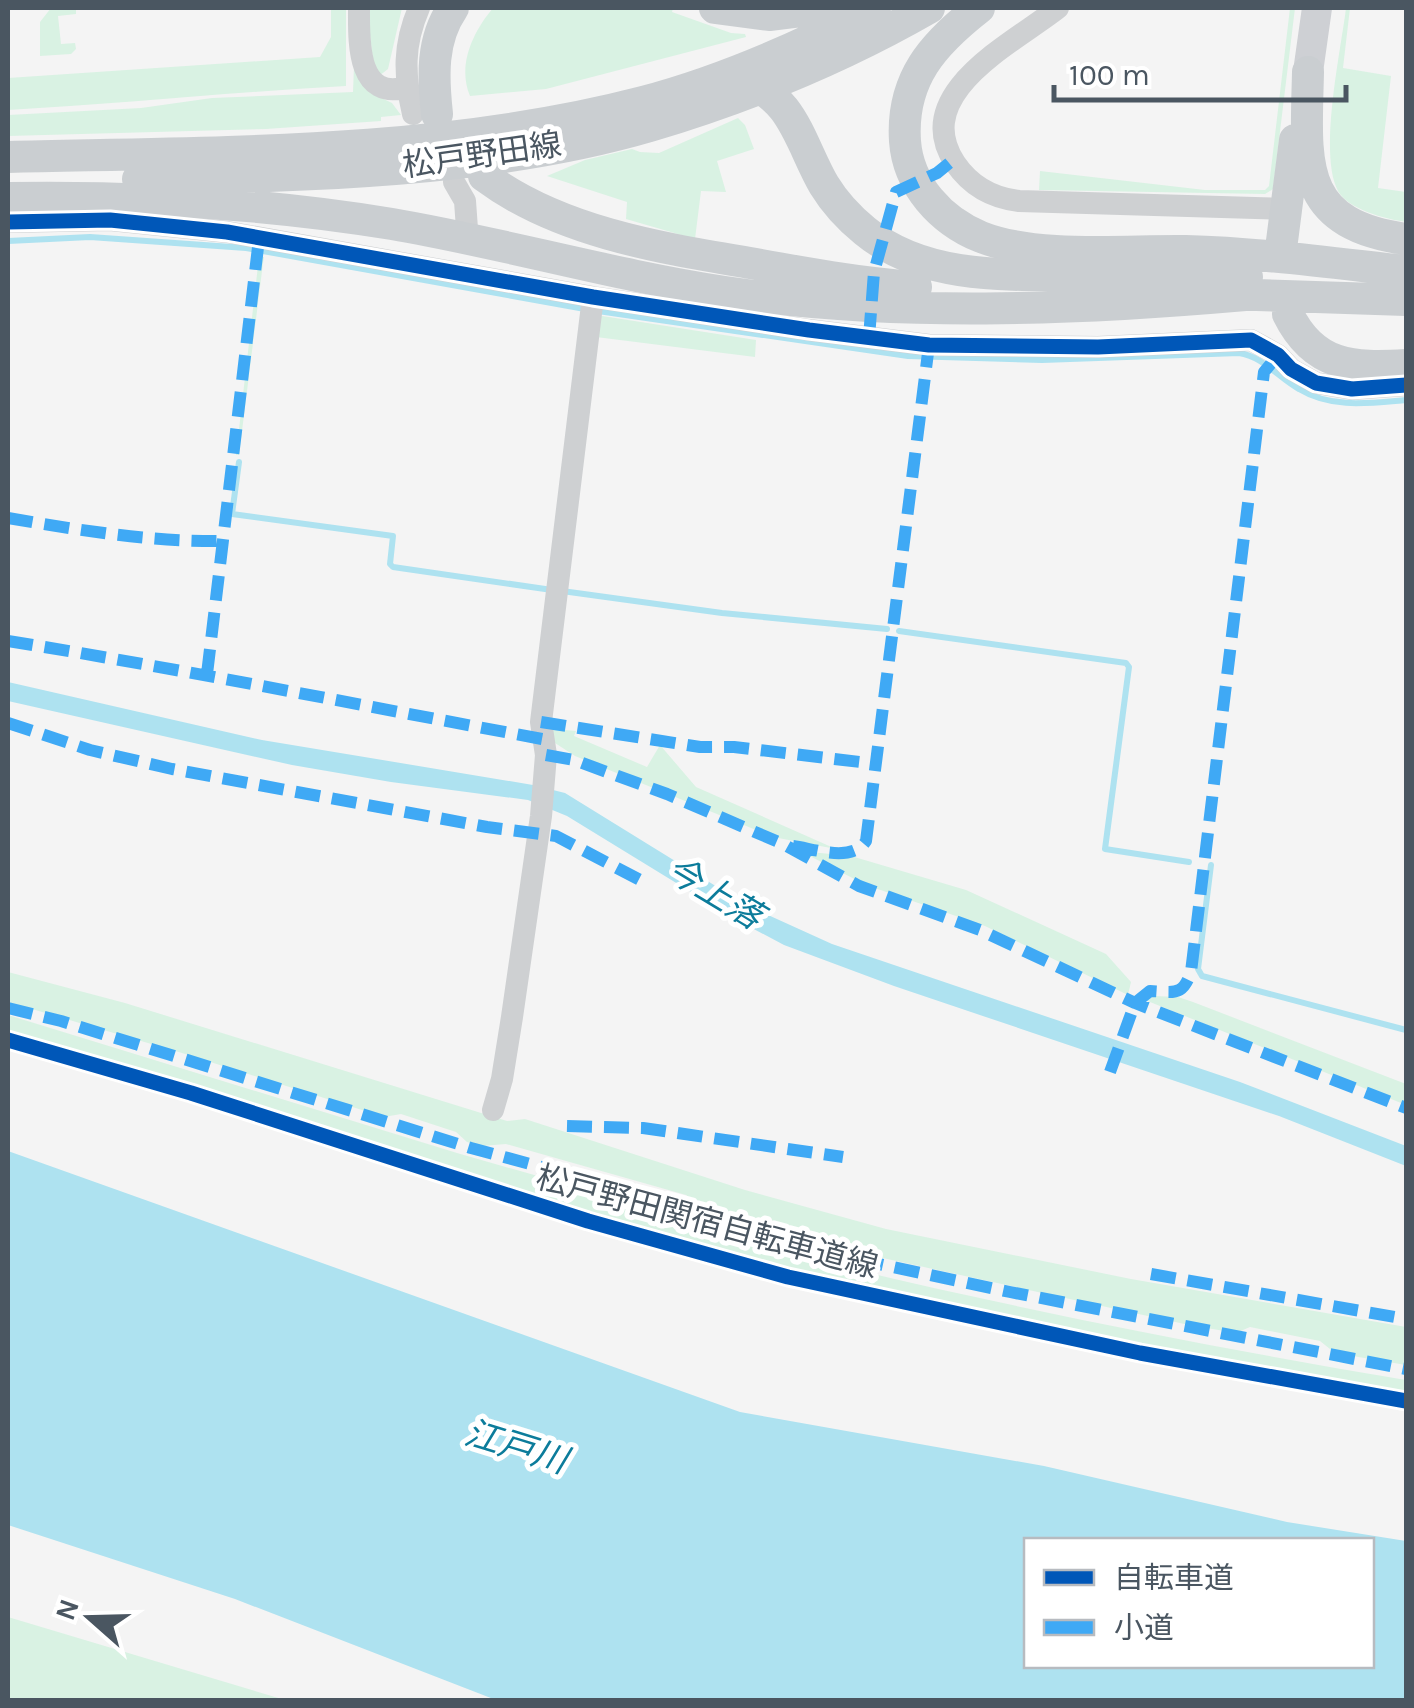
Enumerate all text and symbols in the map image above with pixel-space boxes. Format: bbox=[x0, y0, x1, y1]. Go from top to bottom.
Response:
scale bar bbox=[1054, 40, 1346, 102]
text: 100 m bbox=[1069, 57, 1150, 93]
street label: 松戸野田線 bbox=[400, 126, 564, 184]
water label: 今上落 bbox=[658, 848, 774, 940]
street label: 松戸野田関宿自転車道線 bbox=[532, 1159, 882, 1285]
water label: 江戸川 bbox=[460, 1412, 576, 1483]
legend bbox=[1024, 1538, 1374, 1668]
text: 自転車道 bbox=[1114, 1560, 1234, 1596]
north arrow bbox=[40, 1568, 140, 1668]
text: N bbox=[48, 1595, 86, 1625]
text: 小道 bbox=[1114, 1610, 1174, 1646]

